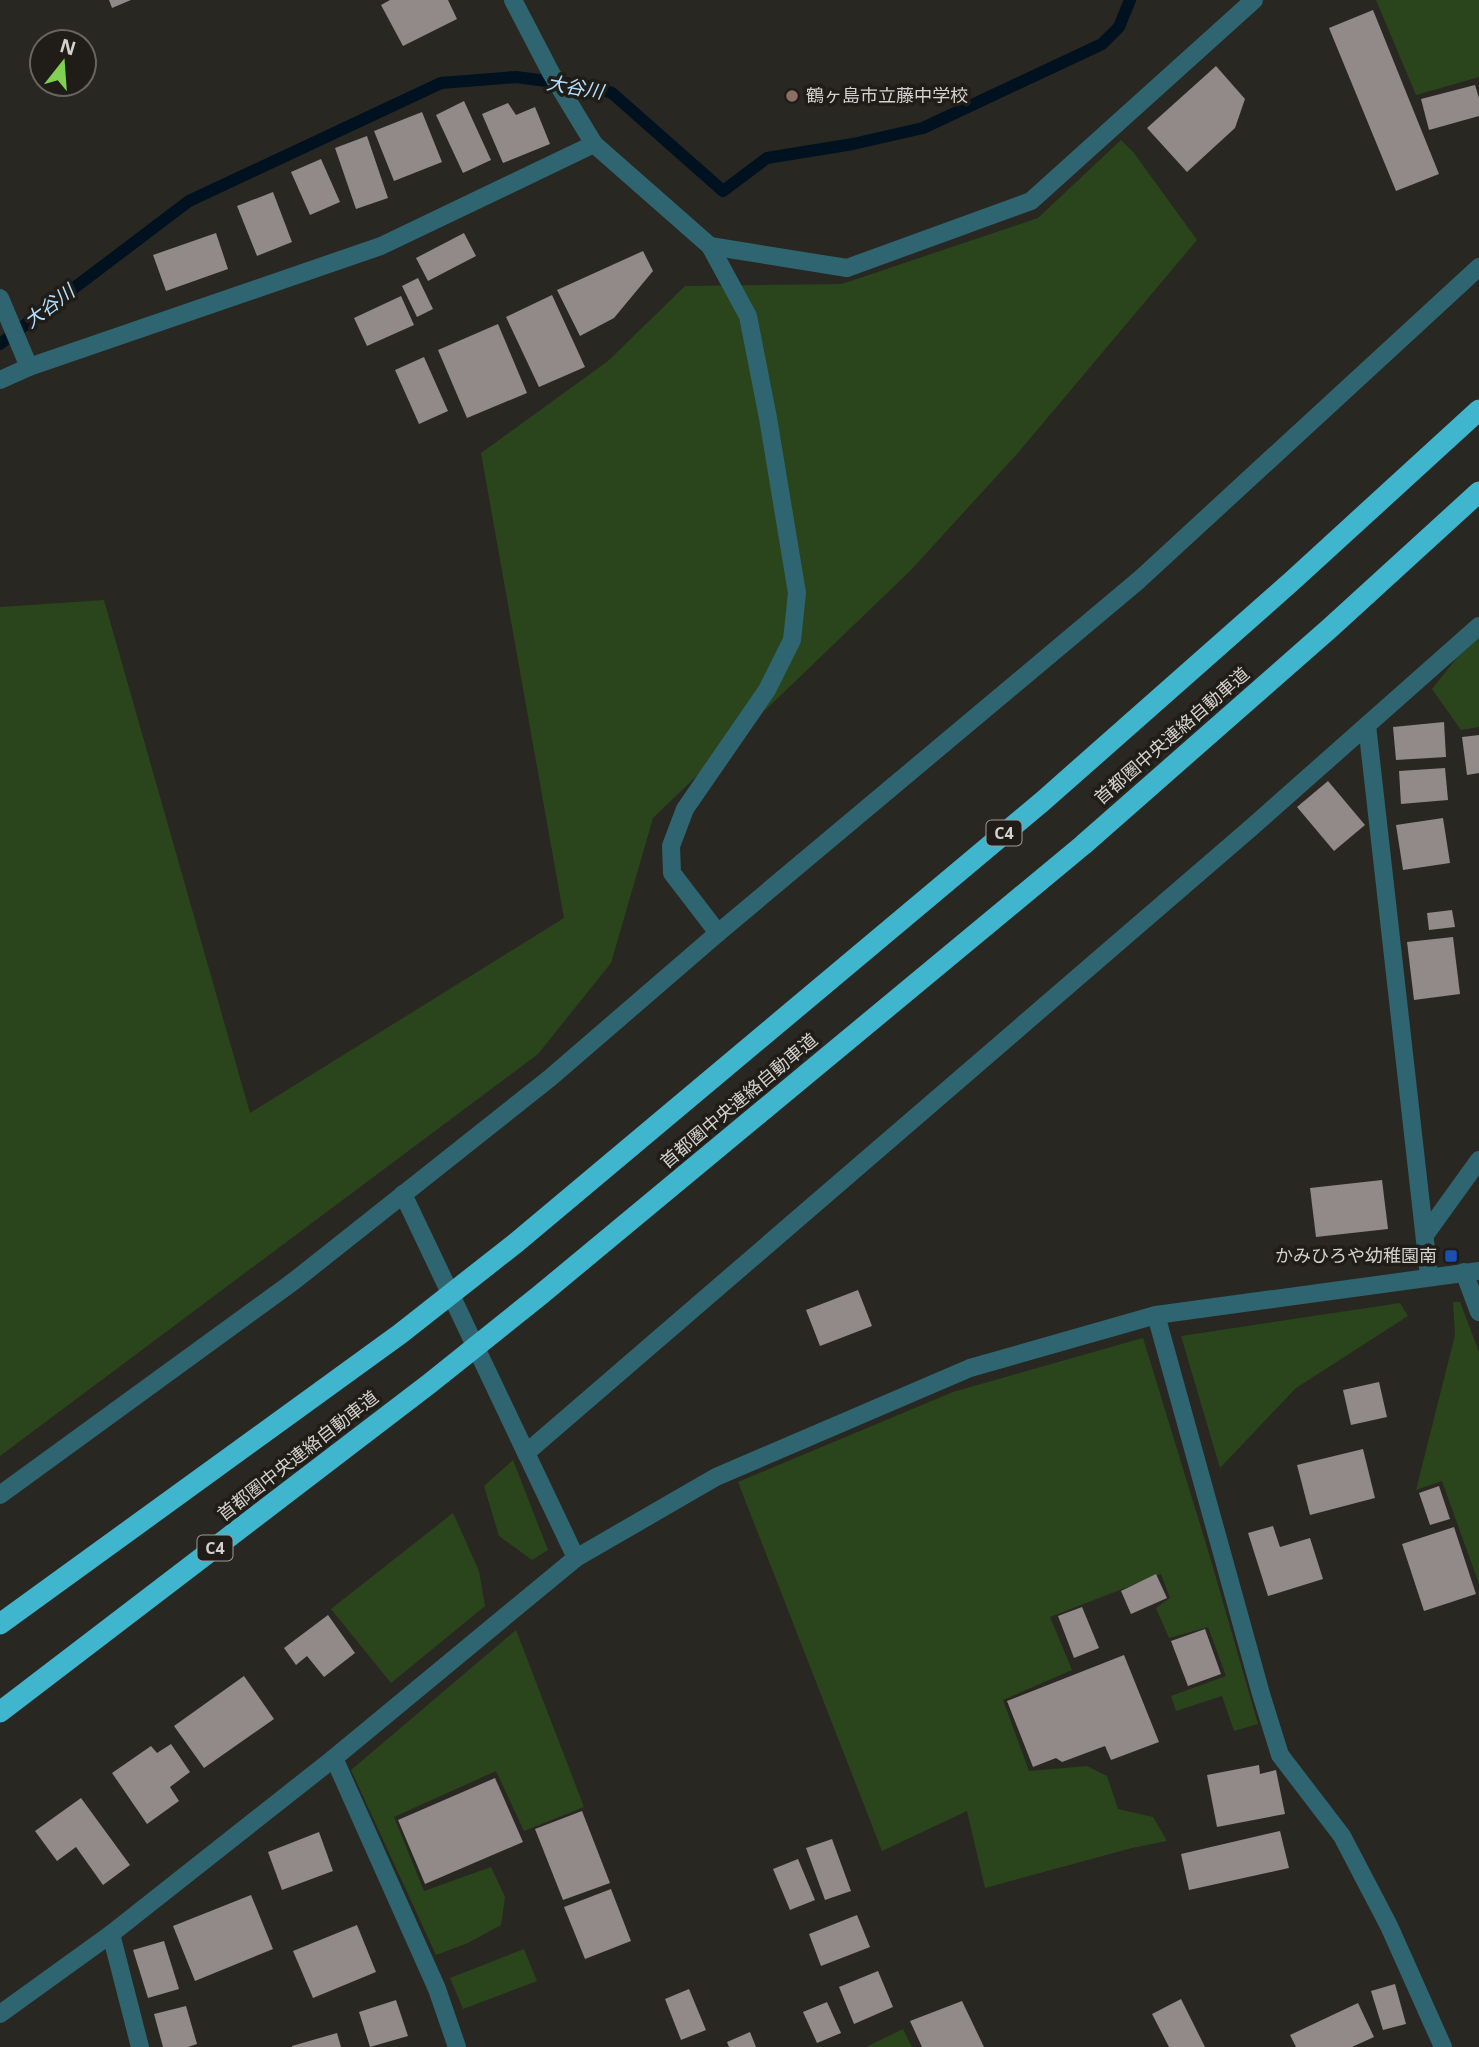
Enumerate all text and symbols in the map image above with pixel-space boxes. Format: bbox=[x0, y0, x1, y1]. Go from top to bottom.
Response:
north arrow bbox=[28, 28, 98, 98]
text: N bbox=[57, 32, 79, 61]
water label: 大谷川 bbox=[545, 69, 607, 105]
place label: 鶴ヶ島市立藤中学校 bbox=[806, 83, 968, 107]
marker: 鶴ヶ島市立藤中学校 bbox=[784, 88, 800, 104]
water label: 大谷川 bbox=[18, 277, 81, 334]
street label: 首都圏中央連絡自動車道 bbox=[1089, 661, 1254, 809]
road number: C4 bbox=[986, 820, 1021, 846]
street label: 首都圏中央連絡自動車道 bbox=[655, 1027, 822, 1173]
place label: かみひろや幼稚園南 bbox=[1275, 1243, 1437, 1267]
marker: かみひろや幼稚園南 bbox=[1443, 1248, 1459, 1264]
street label: 首都圏中央連絡自動車道 bbox=[212, 1385, 383, 1526]
road number: C4 bbox=[198, 1536, 232, 1560]

